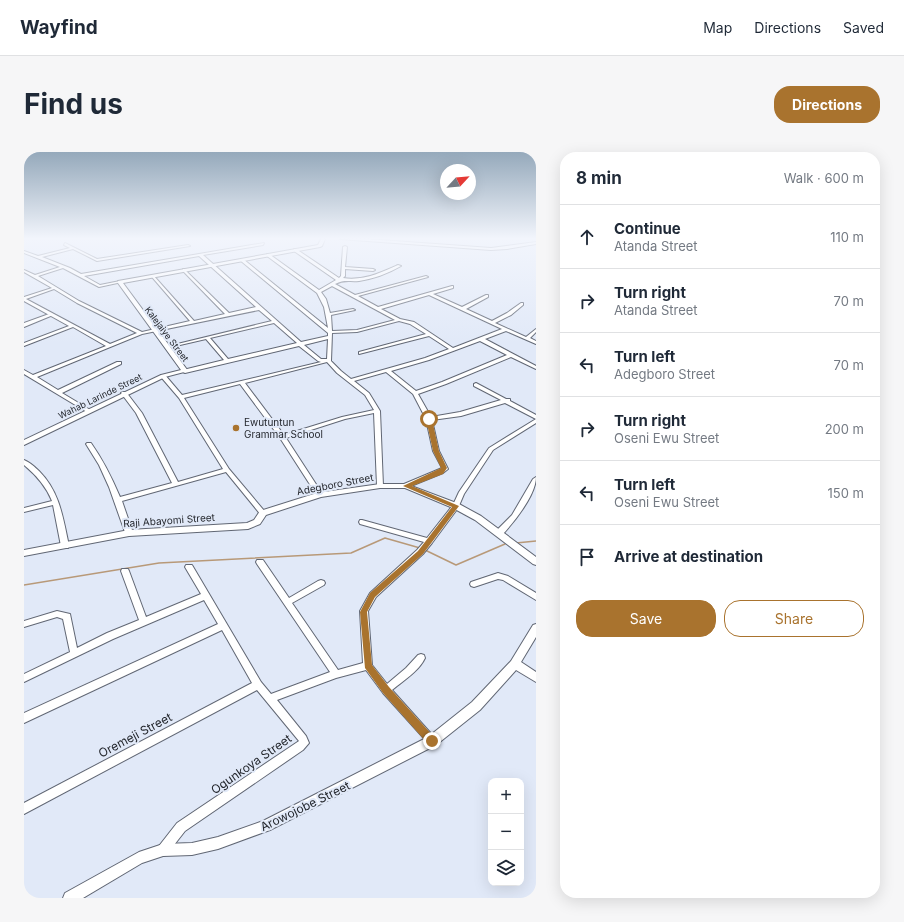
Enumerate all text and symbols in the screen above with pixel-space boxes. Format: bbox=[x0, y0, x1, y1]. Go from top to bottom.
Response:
text: Wayfind bbox=[20, 16, 98, 39]
text: Map bbox=[703, 19, 732, 36]
text: Directions bbox=[754, 19, 821, 36]
text: Saved bbox=[843, 19, 884, 36]
button: Directions bbox=[774, 86, 880, 123]
text: Find us bbox=[24, 87, 123, 121]
north arrow bbox=[440, 164, 476, 200]
text: 8 min bbox=[576, 168, 622, 188]
text: Walk · 600 m bbox=[784, 170, 864, 186]
text: Continue bbox=[614, 219, 681, 238]
icon: ahead bbox=[576, 226, 598, 248]
text: 110 m bbox=[830, 229, 864, 245]
text: Atanda Street bbox=[614, 238, 698, 254]
text: Turn right bbox=[614, 283, 686, 302]
icon: right bbox=[576, 290, 598, 312]
text: 70 m bbox=[834, 293, 864, 309]
text: Atanda Street bbox=[614, 302, 698, 318]
street label: Kalejaiye Street bbox=[143, 304, 191, 364]
text: Turn left bbox=[614, 347, 675, 366]
icon: left bbox=[576, 354, 598, 376]
text: 70 m bbox=[834, 357, 864, 373]
text: Adegboro Street bbox=[614, 366, 715, 382]
street label: Wahab Larinde Street bbox=[56, 371, 144, 421]
route start bbox=[420, 410, 438, 428]
text: Turn right bbox=[614, 411, 686, 430]
place label: Ewutuntun Grammar School bbox=[244, 416, 323, 440]
icon: right bbox=[576, 418, 598, 440]
text: 200 m bbox=[825, 421, 864, 437]
marker: Ewutuntun Grammar School bbox=[231, 423, 241, 433]
text: Oseni Ewu Street bbox=[614, 430, 719, 446]
street label: Adegboro Street bbox=[296, 471, 375, 497]
text: Turn left bbox=[614, 475, 675, 494]
icon: left bbox=[576, 482, 598, 504]
text: 150 m bbox=[828, 485, 864, 501]
text: Oseni Ewu Street bbox=[614, 494, 719, 510]
street label: Raji Abayomi Street bbox=[123, 511, 216, 529]
icon: arrive bbox=[576, 546, 598, 568]
text: Arrive at destination bbox=[614, 547, 763, 566]
button: Save bbox=[576, 600, 716, 637]
button: Share bbox=[724, 600, 864, 637]
street label: Oremeji Street bbox=[96, 709, 174, 761]
street label: Ogunkoya Street bbox=[208, 731, 294, 797]
route end bbox=[423, 732, 441, 750]
street label: Arowojobe Street bbox=[258, 778, 352, 834]
map controls bbox=[488, 778, 524, 886]
button: + bbox=[488, 778, 524, 814]
button: − bbox=[488, 814, 524, 850]
button: layers bbox=[488, 850, 524, 886]

